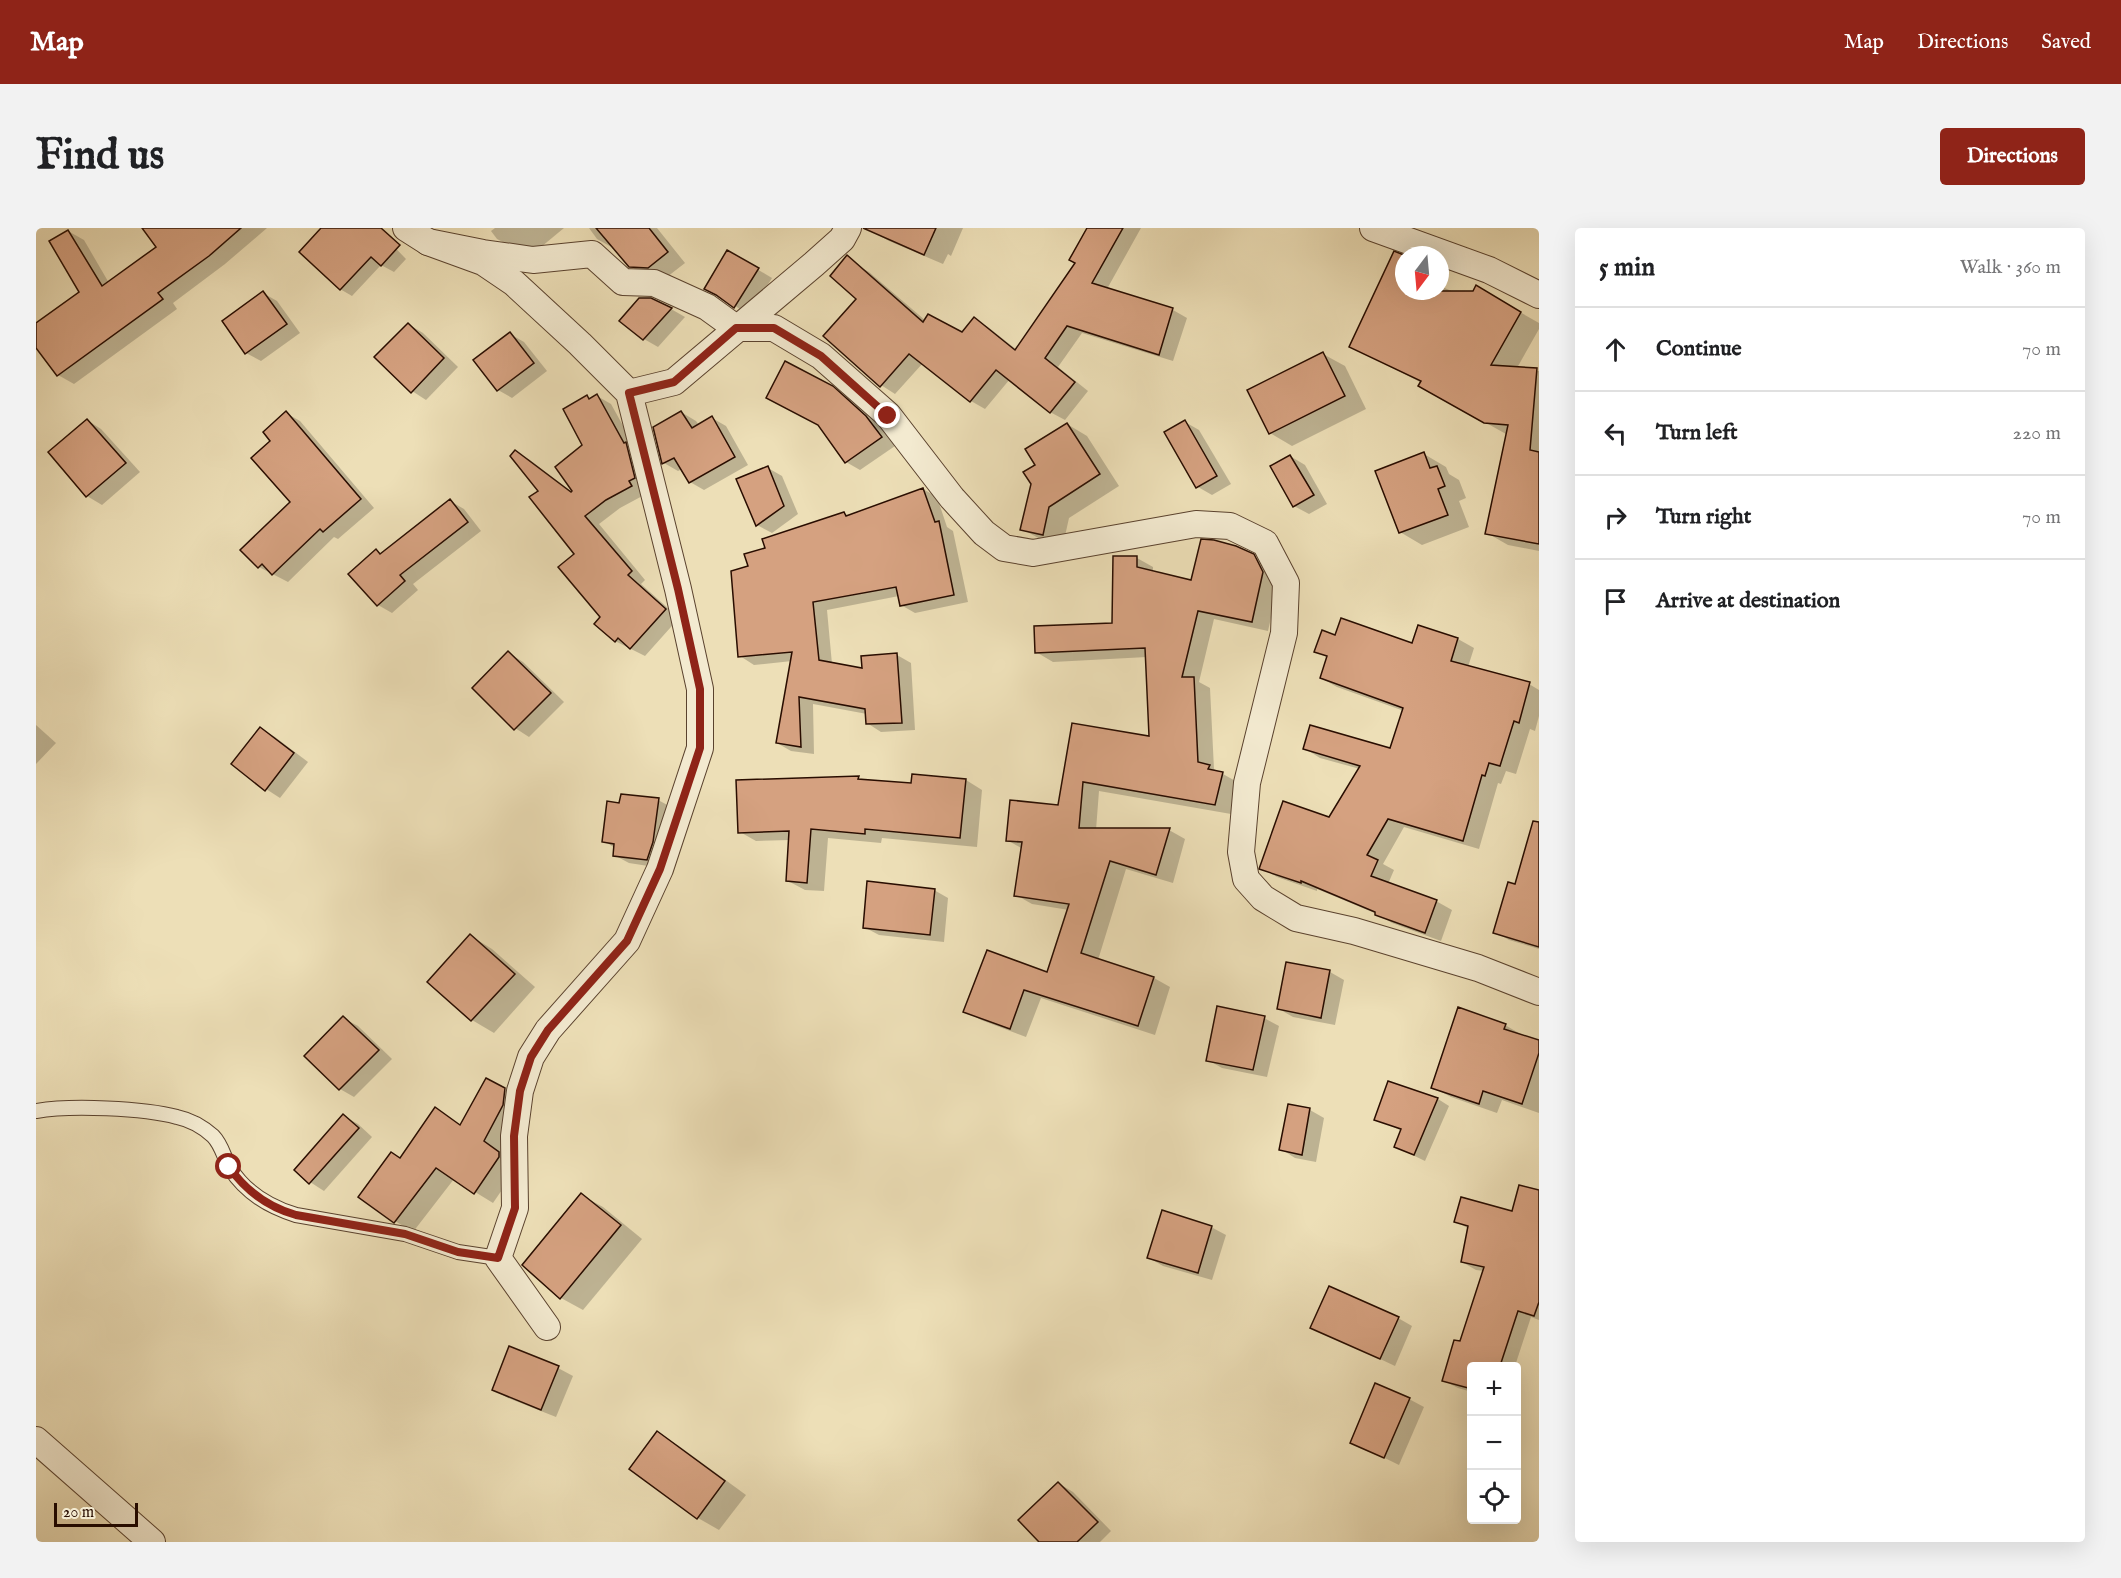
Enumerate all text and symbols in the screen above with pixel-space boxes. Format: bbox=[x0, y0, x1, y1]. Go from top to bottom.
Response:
text: Map bbox=[30, 25, 84, 60]
text: Map bbox=[1844, 29, 1884, 56]
text: Directions bbox=[1917, 29, 2008, 56]
text: Saved bbox=[2041, 29, 2091, 56]
button: Directions bbox=[1940, 128, 2085, 185]
text: Find us bbox=[36, 130, 164, 183]
north arrow bbox=[1395, 246, 1449, 300]
text: 5 min bbox=[1599, 251, 1655, 284]
text: Walk · 360 m bbox=[1960, 255, 2061, 280]
icon: ahead bbox=[1599, 333, 1632, 366]
text: Continue bbox=[1656, 335, 1742, 363]
text: 70 m bbox=[2022, 337, 2061, 362]
route end bbox=[874, 402, 900, 428]
icon: left bbox=[1599, 417, 1632, 450]
text: Turn left bbox=[1656, 419, 1738, 447]
text: 220 m bbox=[2013, 421, 2061, 446]
icon: right bbox=[1599, 501, 1632, 534]
text: Turn right bbox=[1656, 503, 1751, 531]
text: 70 m bbox=[2022, 505, 2061, 530]
icon: arrive bbox=[1599, 585, 1632, 618]
text: Arrive at destination bbox=[1656, 587, 1840, 615]
route start bbox=[215, 1153, 241, 1179]
map controls bbox=[1467, 1362, 1521, 1524]
button: + bbox=[1467, 1362, 1521, 1416]
button: − bbox=[1467, 1416, 1521, 1470]
button: locate bbox=[1467, 1470, 1521, 1524]
scale bar bbox=[54, 1500, 138, 1528]
text: 20 m bbox=[63, 1503, 94, 1523]

